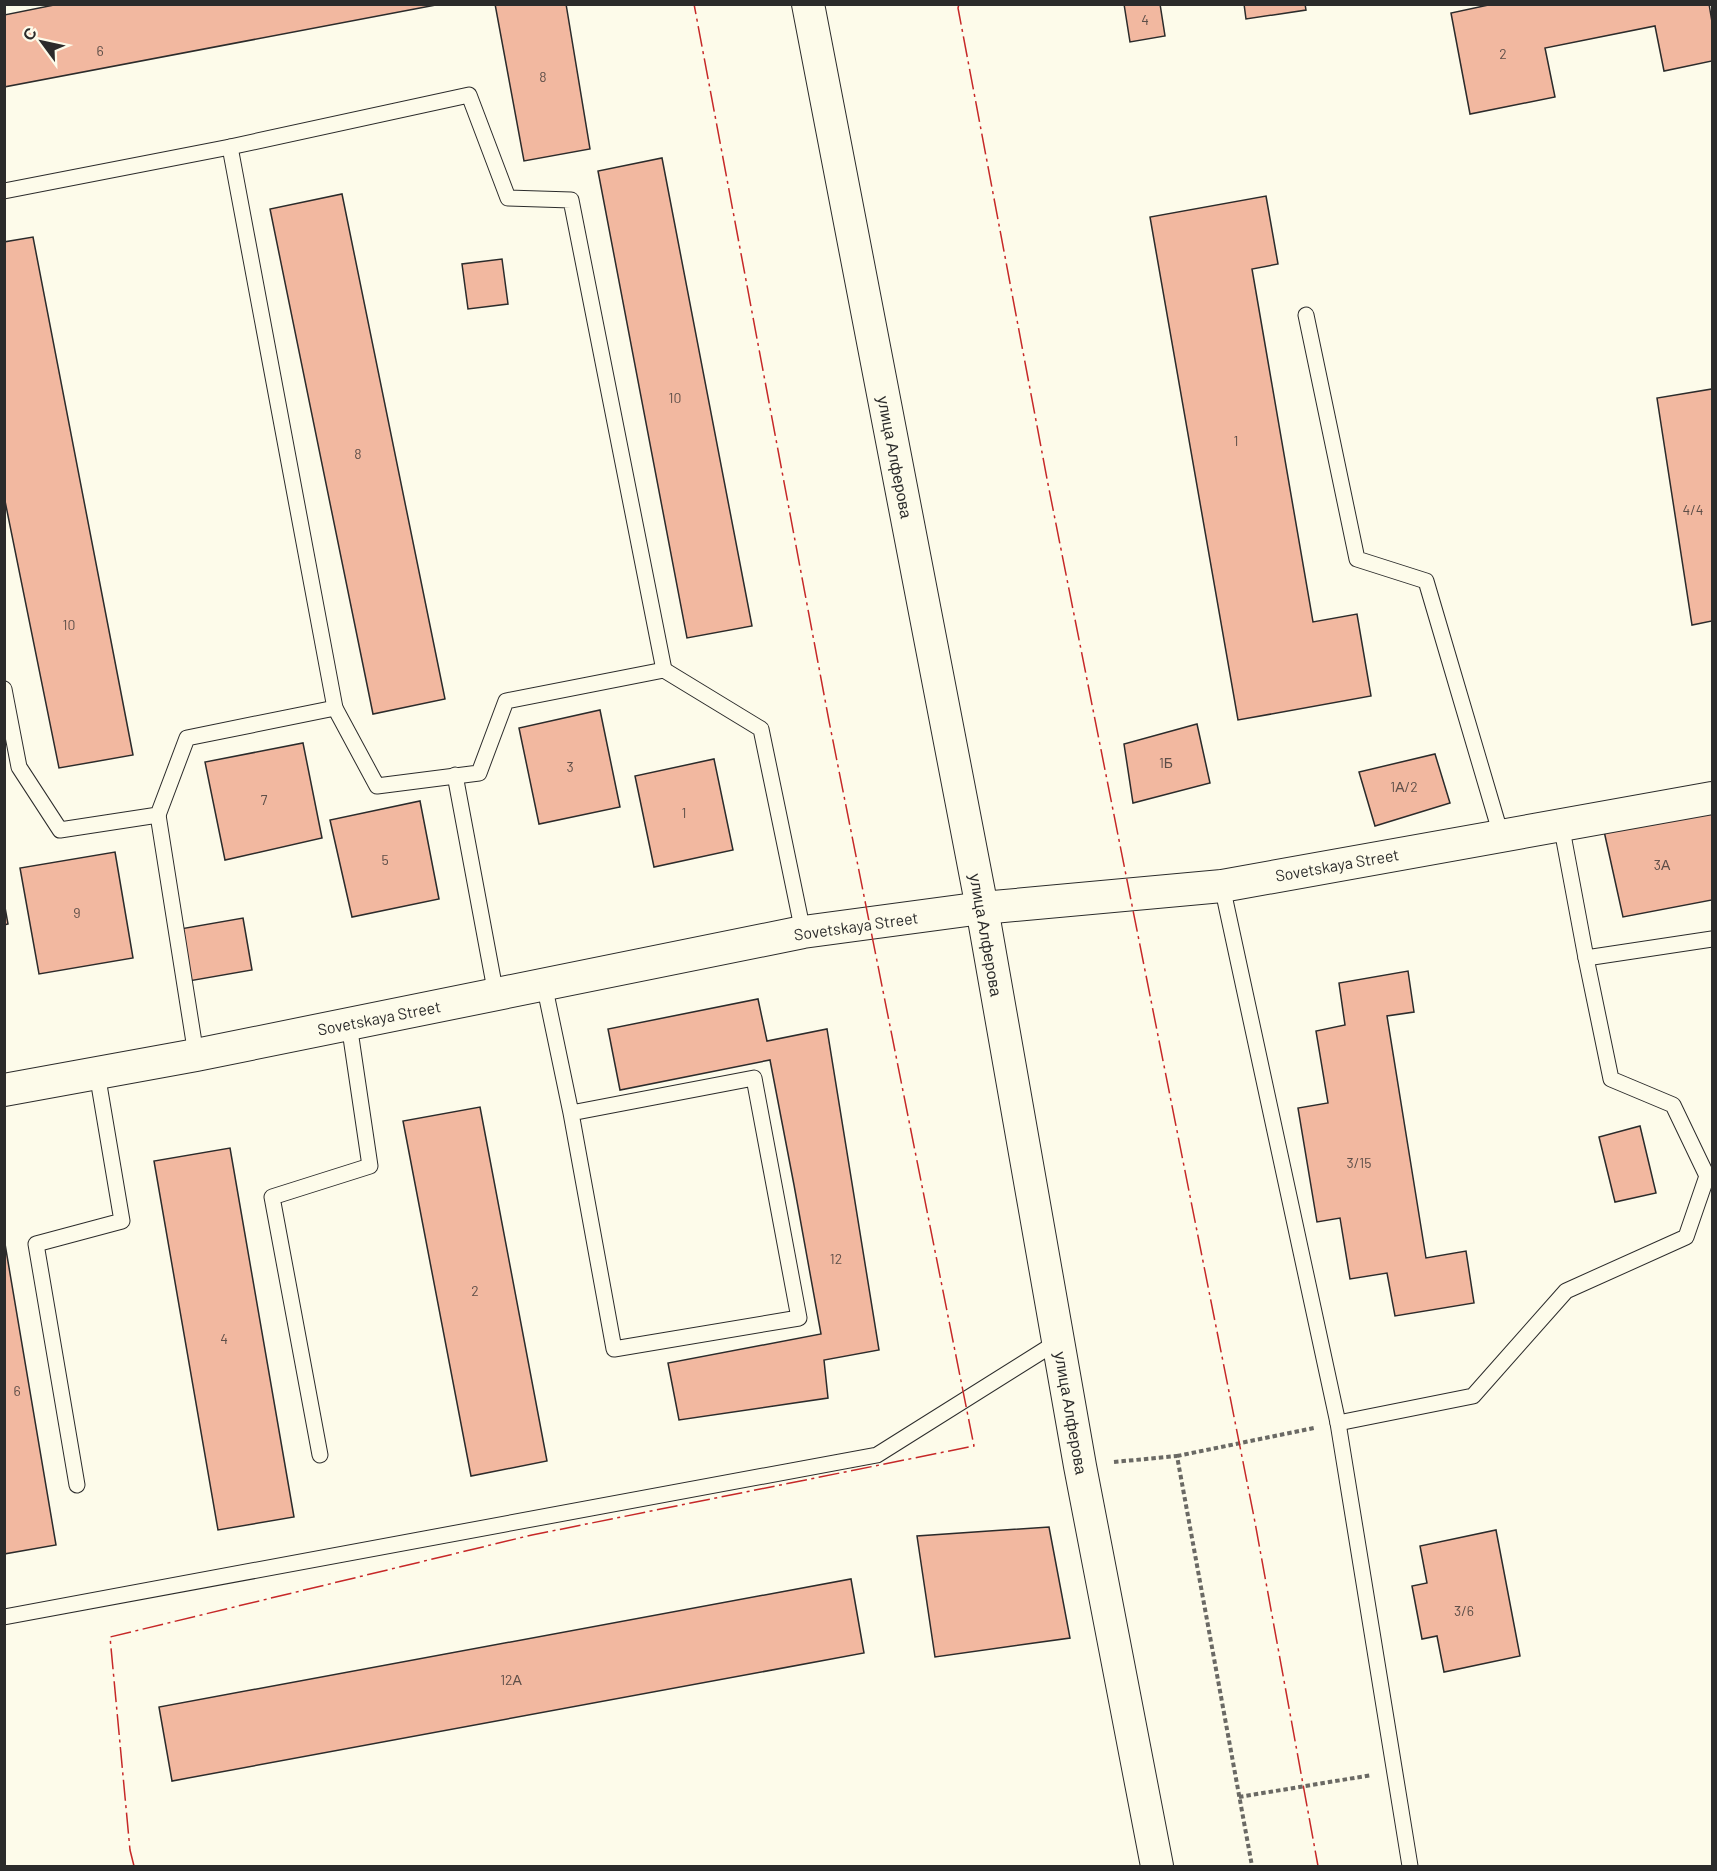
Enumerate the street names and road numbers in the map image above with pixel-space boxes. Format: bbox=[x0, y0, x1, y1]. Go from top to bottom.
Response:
street label: улица Алферова bbox=[874, 394, 917, 520]
street label: Sovetskaya Street bbox=[1274, 844, 1400, 885]
street label: улица Алферова bbox=[966, 872, 1007, 998]
street label: Sovetskaya Street bbox=[793, 907, 919, 944]
street label: Sovetskaya Street bbox=[316, 996, 442, 1039]
street label: улица Алферова bbox=[1051, 1350, 1092, 1476]

